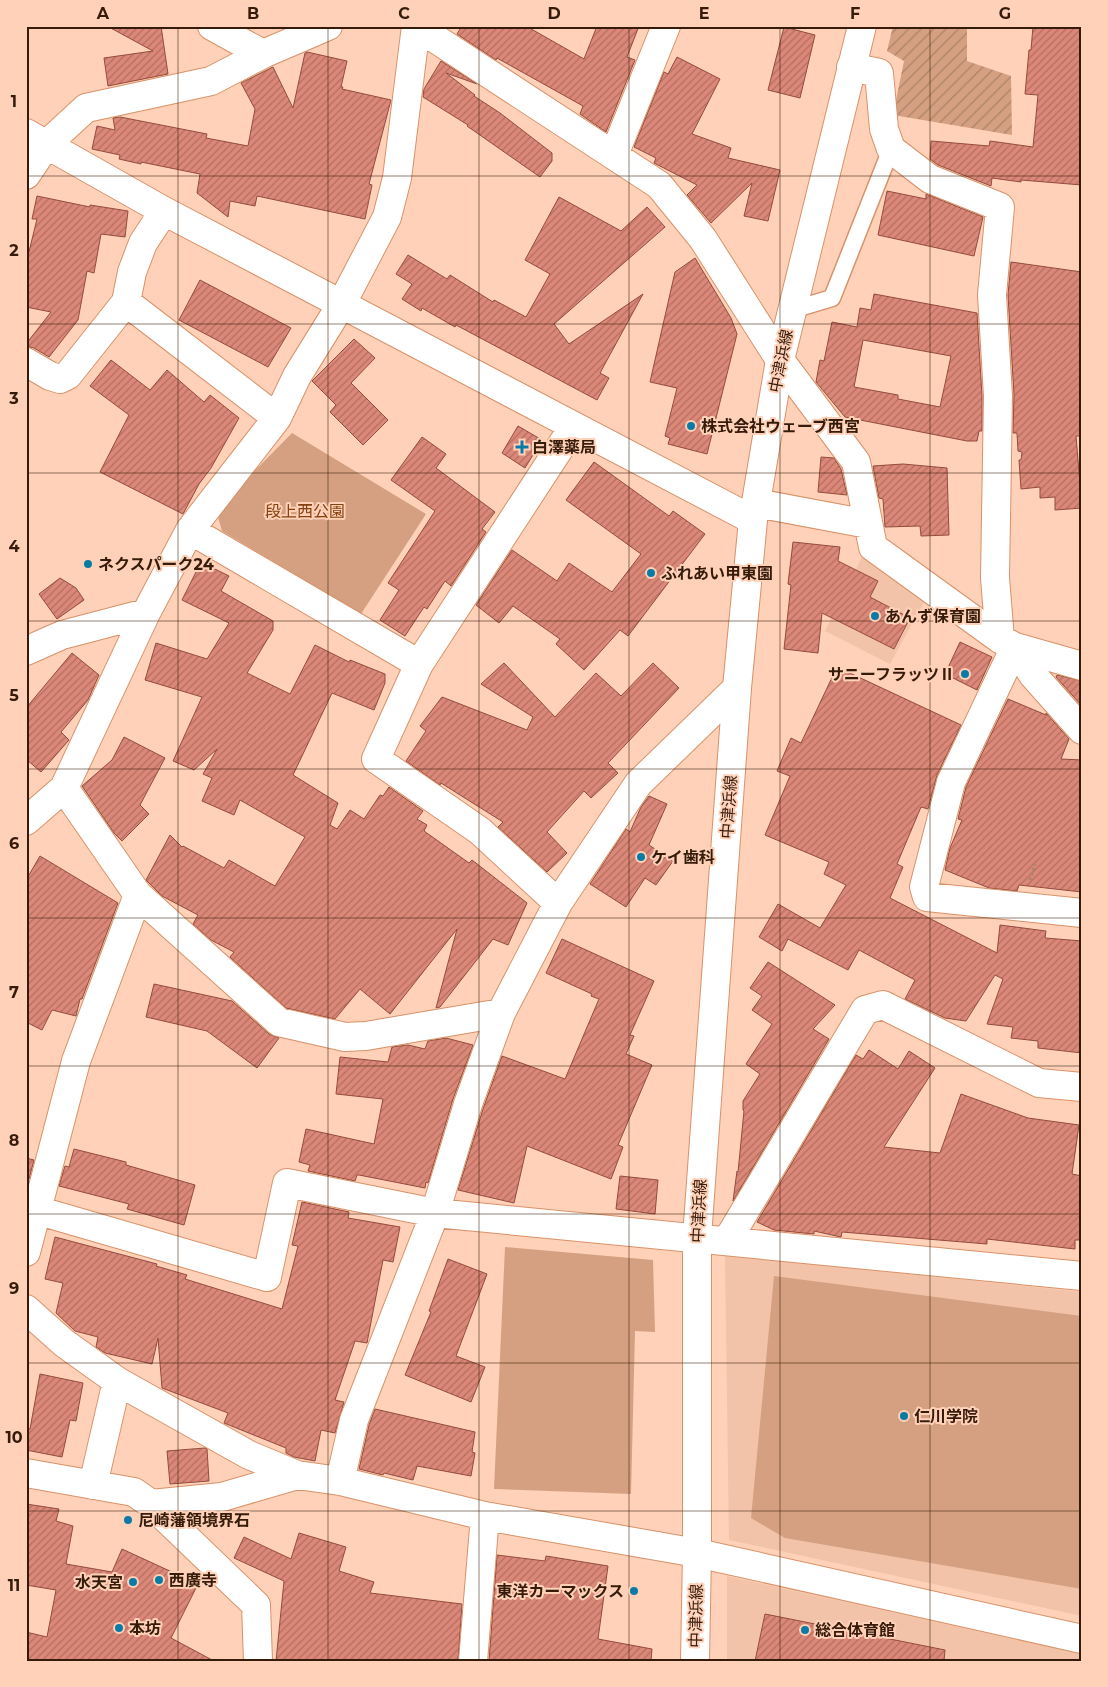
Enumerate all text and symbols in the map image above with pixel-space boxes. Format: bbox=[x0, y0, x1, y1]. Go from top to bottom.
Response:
text: A bbox=[96, 4, 110, 23]
text: B bbox=[247, 4, 259, 23]
text: C bbox=[398, 4, 410, 23]
text: D bbox=[547, 4, 561, 23]
text: E bbox=[699, 4, 709, 23]
text: F bbox=[850, 4, 860, 23]
text: G bbox=[999, 4, 1011, 23]
text: 1 bbox=[11, 92, 17, 111]
text: 2 bbox=[9, 241, 19, 260]
street label: 中津浜線 bbox=[766, 328, 796, 394]
text: 3 bbox=[8, 389, 19, 408]
place label: 株式会社ウェーブ西宮 bbox=[701, 417, 860, 436]
marker: 株式会社ウェーブ西宮 bbox=[685, 420, 697, 432]
place label: 白澤薬局 bbox=[532, 438, 596, 457]
marker: 白澤薬局 bbox=[516, 441, 528, 453]
park label: 段上西公園 bbox=[265, 502, 345, 521]
text: 4 bbox=[8, 537, 20, 556]
place label: ネクスパーク24 bbox=[98, 555, 214, 574]
marker: ネクスパーク24 bbox=[82, 558, 94, 570]
place label: ふれあい甲東園 bbox=[661, 564, 773, 583]
marker: ふれあい甲東園 bbox=[645, 567, 657, 579]
place label: あんず保育園 bbox=[885, 607, 981, 626]
marker: あんず保育園 bbox=[869, 610, 881, 622]
place label: サニーフラッツⅡ bbox=[828, 665, 955, 684]
marker: サニーフラッツⅡ bbox=[959, 668, 971, 680]
text: 5 bbox=[9, 686, 19, 705]
street label: 中津浜線 bbox=[717, 774, 741, 840]
text: 6 bbox=[9, 834, 19, 853]
place label: ケイ歯科 bbox=[651, 848, 715, 867]
marker: ケイ歯科 bbox=[635, 851, 647, 863]
text: 7 bbox=[9, 983, 19, 1002]
text: 8 bbox=[9, 1131, 19, 1150]
street label: 中津浜線 bbox=[688, 1179, 710, 1243]
text: 9 bbox=[9, 1279, 19, 1298]
place label: 仁川学院 bbox=[914, 1407, 978, 1426]
marker: 仁川学院 bbox=[898, 1410, 910, 1422]
text: 10 bbox=[5, 1428, 23, 1447]
place label: 尼崎藩領境界石 bbox=[138, 1511, 250, 1530]
marker: 尼崎藩領境界石 bbox=[122, 1514, 134, 1526]
place label: 西廣寺 bbox=[169, 1571, 217, 1590]
place label: 水天宮 bbox=[75, 1573, 123, 1592]
marker: 西廣寺 bbox=[153, 1574, 165, 1586]
text: 11 bbox=[8, 1576, 20, 1595]
marker: 水天宮 bbox=[127, 1576, 139, 1588]
place label: 東洋カーマックス bbox=[496, 1582, 624, 1601]
street label: 中津浜線 bbox=[686, 1584, 706, 1648]
marker: 東洋カーマックス bbox=[628, 1585, 640, 1597]
place label: 本坊 bbox=[129, 1619, 161, 1638]
place label: 総合体育館 bbox=[815, 1621, 895, 1640]
marker: 本坊 bbox=[113, 1622, 125, 1634]
marker: 総合体育館 bbox=[799, 1624, 811, 1636]

